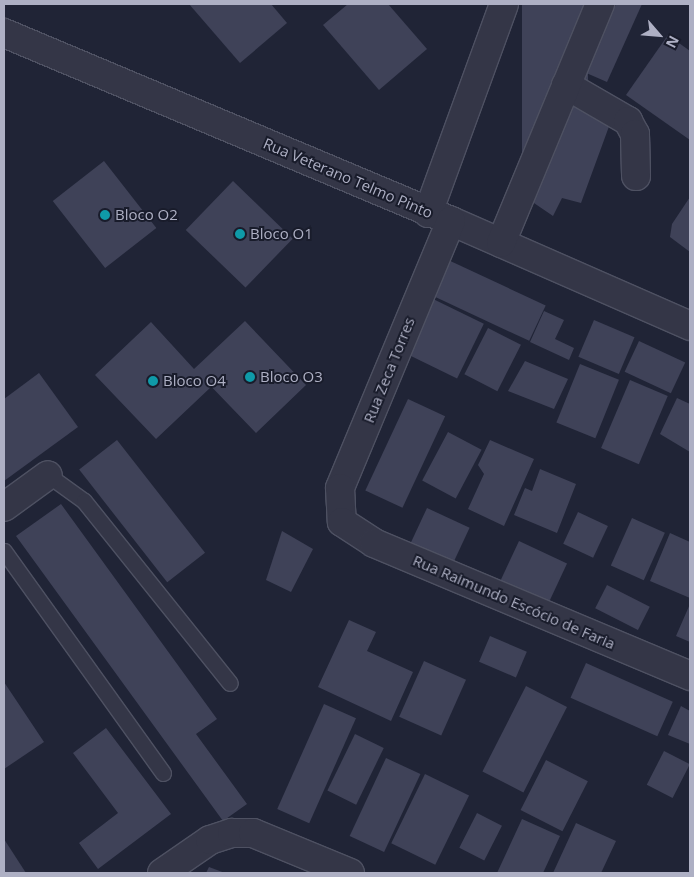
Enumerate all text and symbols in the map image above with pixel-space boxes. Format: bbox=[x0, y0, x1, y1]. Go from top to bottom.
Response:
north arrow bbox=[634, 10, 684, 60]
text: N bbox=[662, 33, 684, 51]
street label: Rua Veterano Telmo Pinto bbox=[261, 134, 435, 222]
place label: Bloco O2 bbox=[115, 206, 178, 224]
marker: Bloco O2 bbox=[99, 209, 111, 221]
place label: Bloco O1 bbox=[250, 225, 313, 243]
marker: Bloco O1 bbox=[234, 228, 246, 240]
street label: Rua Zeca Torres bbox=[360, 315, 418, 425]
place label: Bloco O3 bbox=[260, 368, 323, 386]
marker: Bloco O3 bbox=[244, 371, 256, 383]
place label: Bloco O4 bbox=[163, 372, 226, 390]
marker: Bloco O4 bbox=[147, 375, 159, 387]
street label: Rua Raimundo Escócio de Faria bbox=[410, 551, 618, 653]

